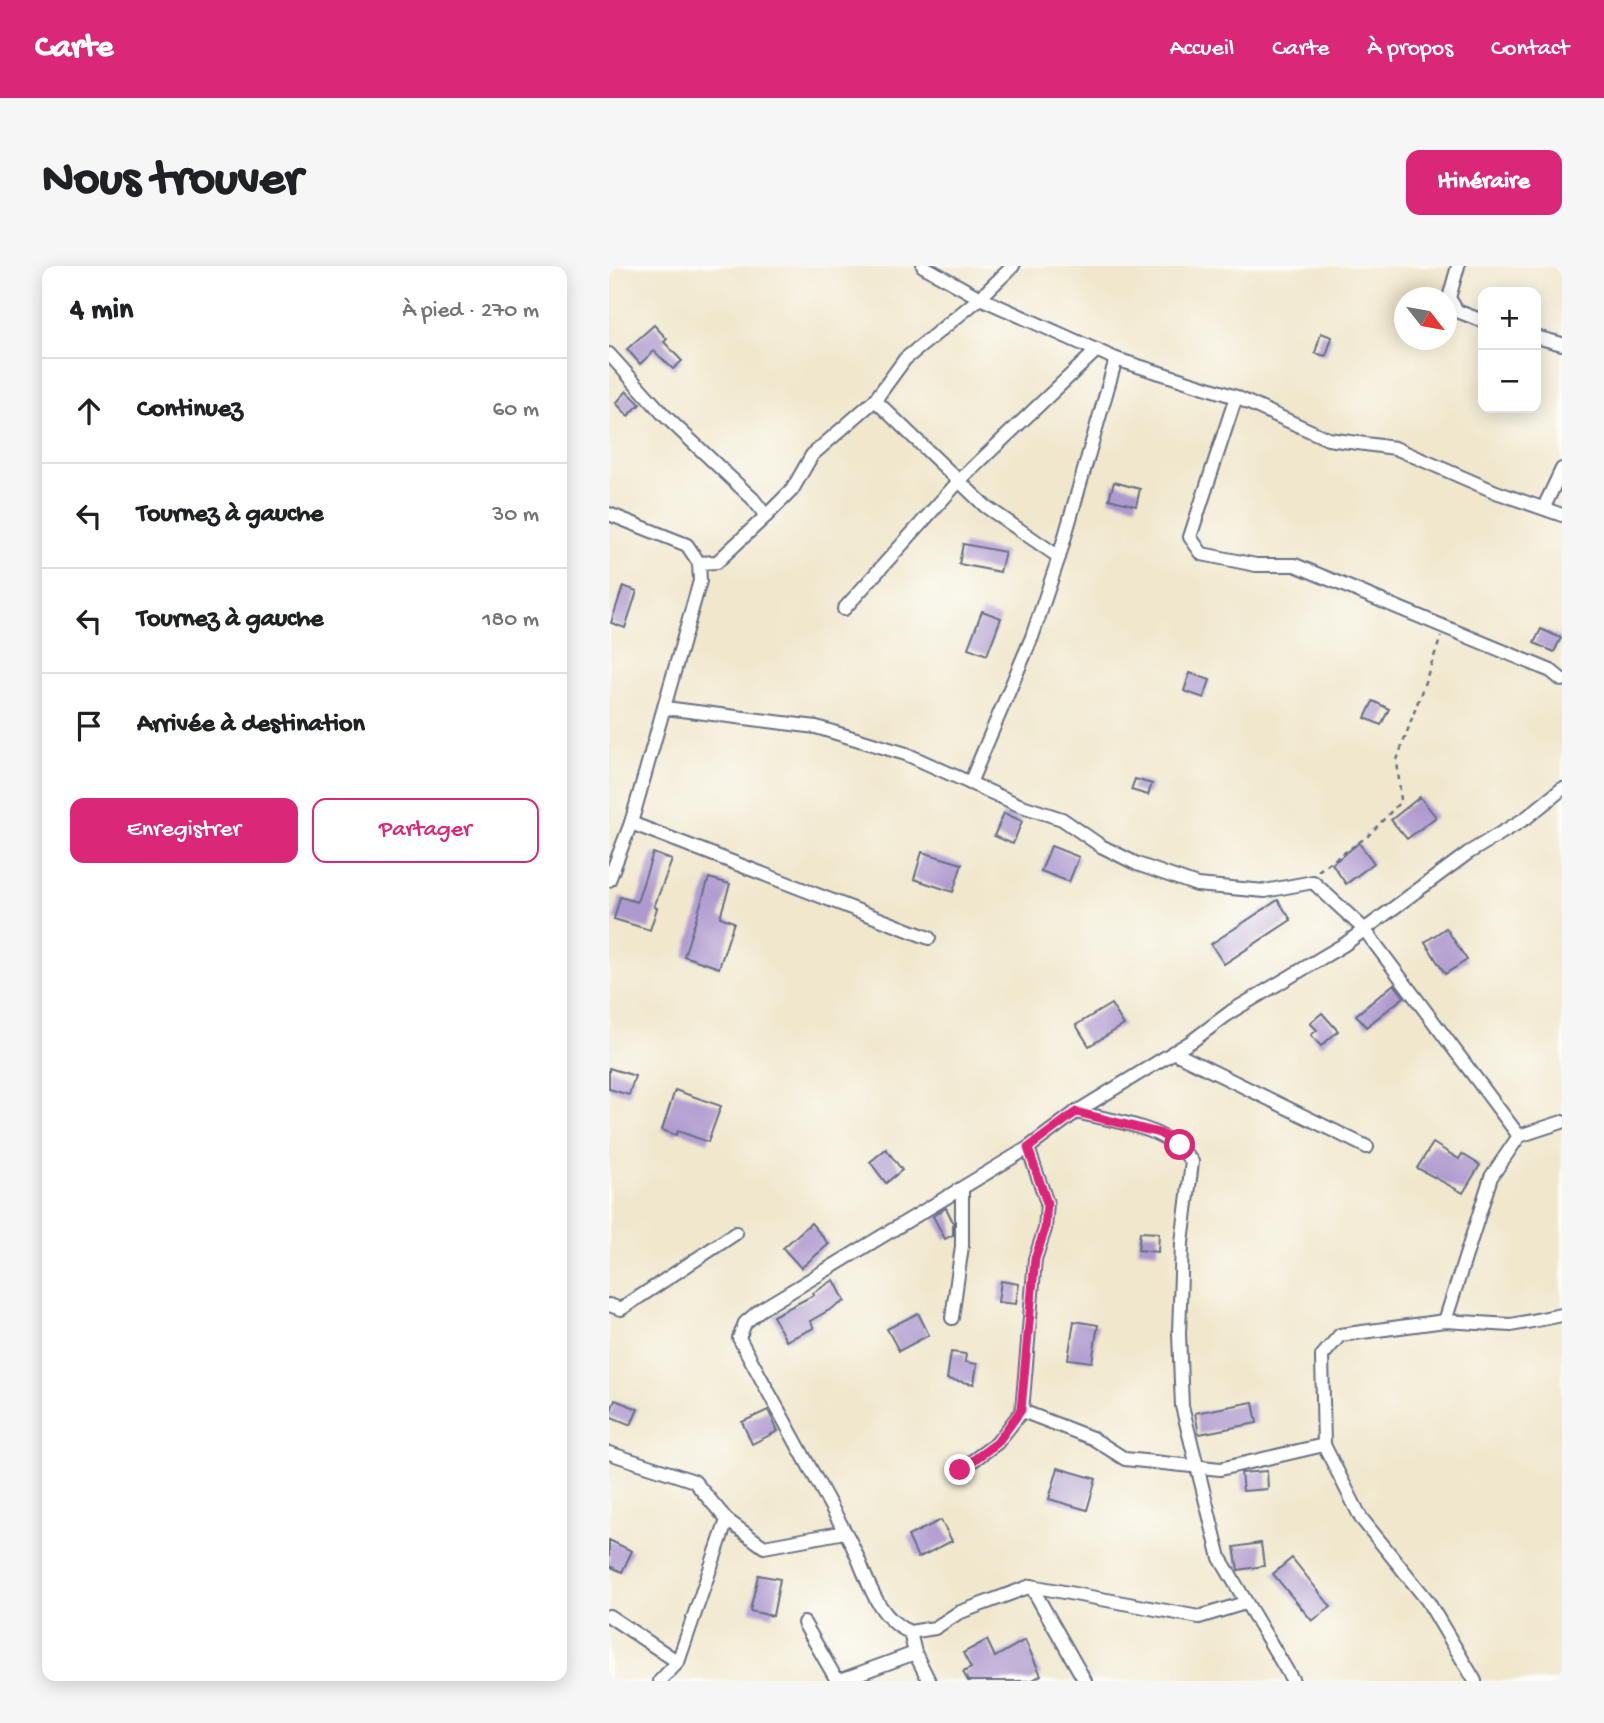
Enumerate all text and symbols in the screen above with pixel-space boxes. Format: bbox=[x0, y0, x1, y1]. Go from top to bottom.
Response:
text: Carte bbox=[35, 30, 113, 68]
text: Accueil bbox=[1170, 35, 1234, 64]
text: Carte bbox=[1272, 35, 1329, 64]
text: À propos bbox=[1367, 35, 1453, 64]
text: Contact bbox=[1491, 35, 1569, 64]
button: Itinéraire bbox=[1406, 150, 1562, 215]
text: Nous trouver bbox=[42, 153, 302, 211]
north arrow bbox=[1394, 287, 1457, 350]
map controls bbox=[1478, 287, 1541, 413]
button: + bbox=[1478, 287, 1541, 350]
text: 4 min bbox=[70, 294, 133, 329]
text: À pied · 270 m bbox=[402, 298, 539, 325]
button: − bbox=[1478, 350, 1541, 413]
icon: ahead bbox=[70, 392, 108, 430]
text: Continuez bbox=[137, 395, 243, 426]
text: 60 m bbox=[493, 397, 539, 424]
icon: left bbox=[70, 497, 108, 535]
text: Tournez à gauche bbox=[137, 500, 324, 531]
text: 30 m bbox=[492, 502, 539, 529]
icon: left bbox=[70, 602, 108, 640]
text: Tournez à gauche bbox=[137, 605, 324, 636]
text: 180 m bbox=[482, 607, 539, 634]
icon: arrive bbox=[70, 707, 108, 745]
text: Arrivée à destination bbox=[137, 710, 365, 741]
button: Enregistrer bbox=[70, 798, 298, 863]
button: Partager bbox=[312, 798, 539, 863]
route start bbox=[1164, 1129, 1195, 1160]
route end bbox=[944, 1454, 975, 1485]

